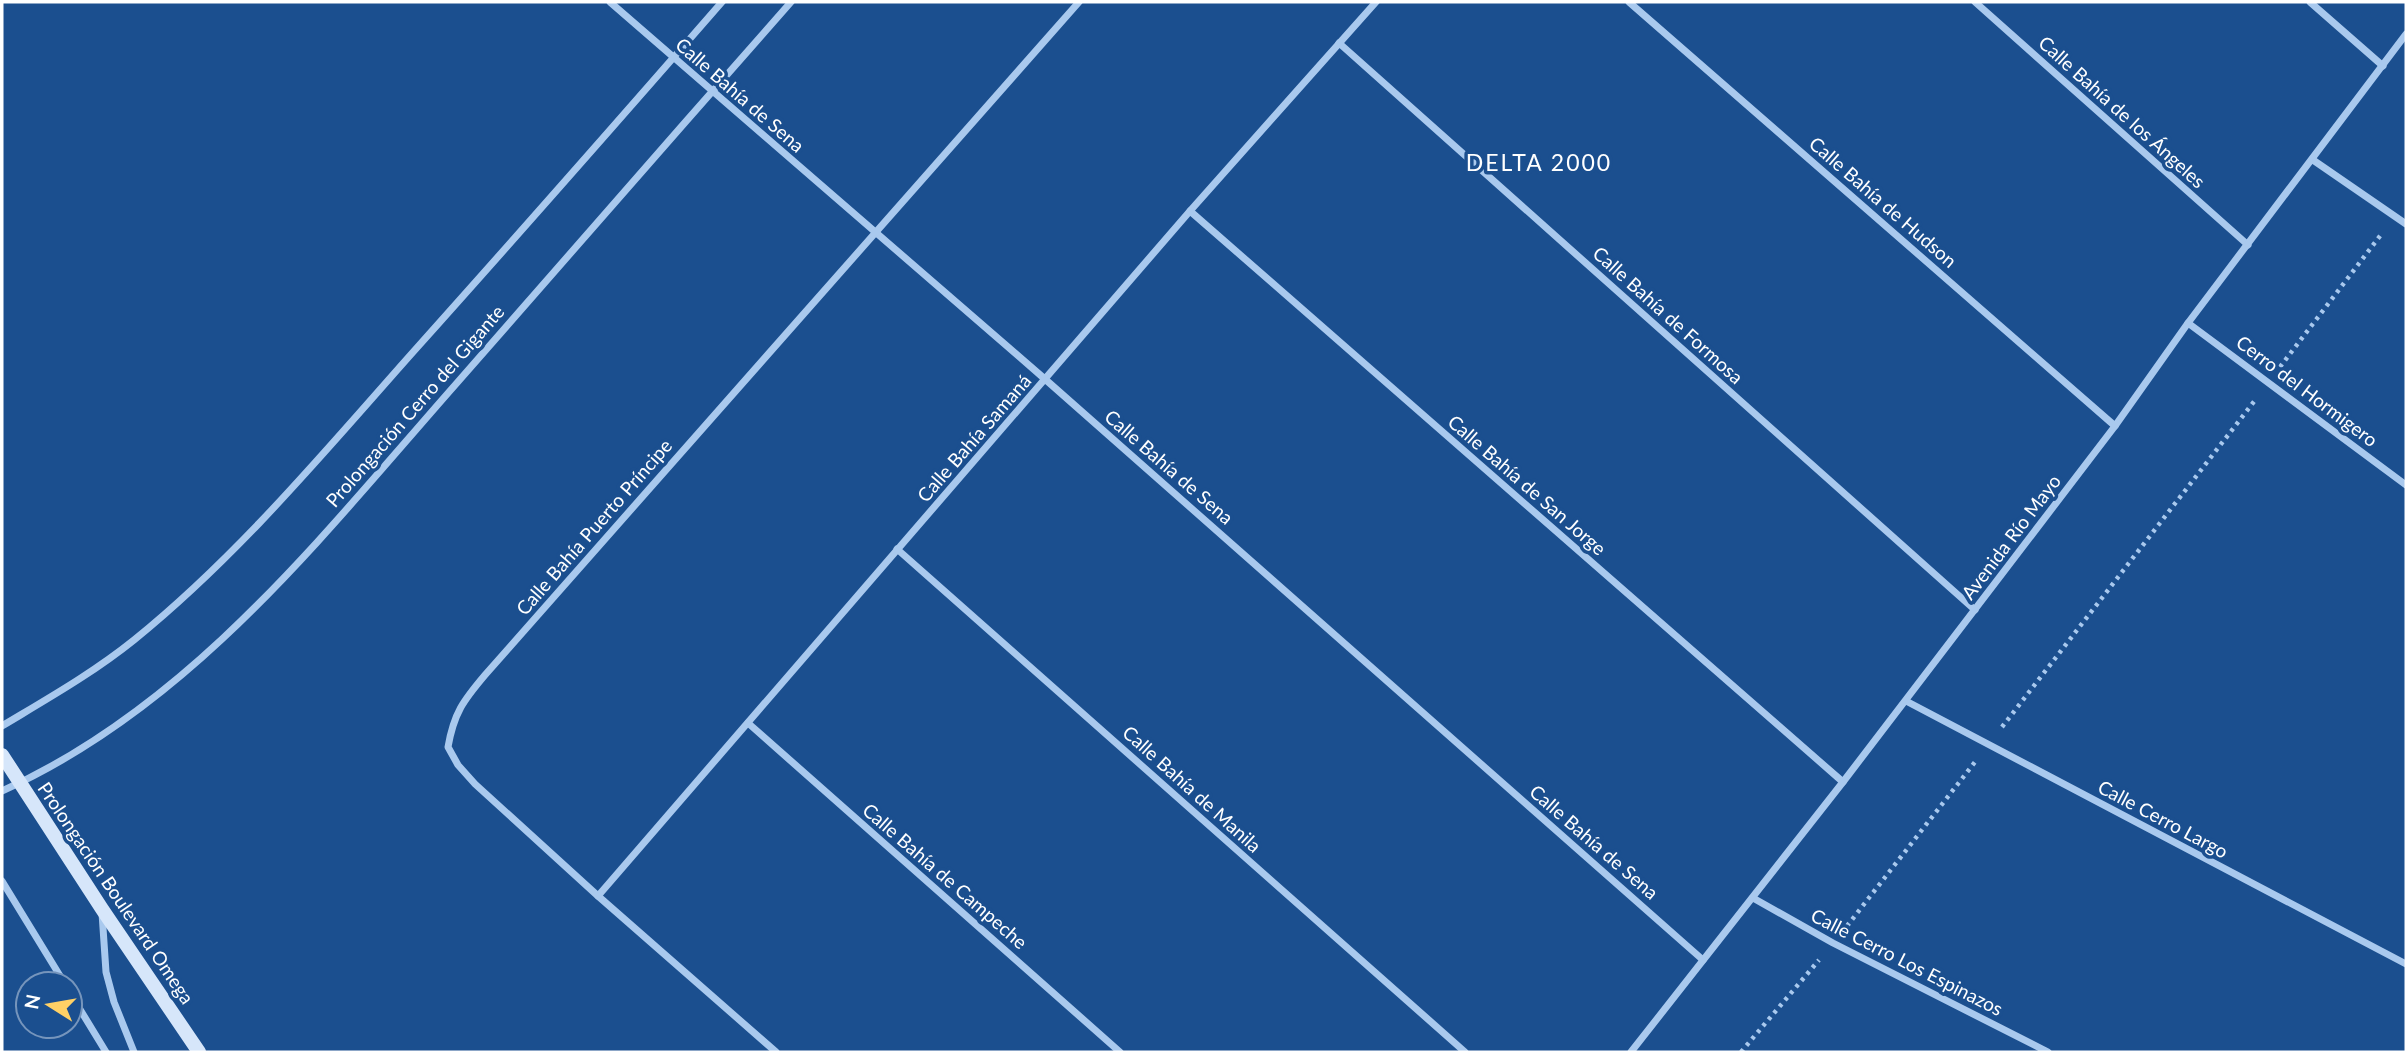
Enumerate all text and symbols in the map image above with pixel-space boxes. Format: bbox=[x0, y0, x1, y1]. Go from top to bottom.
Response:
street label: Calle Bahía de los Ángeles bbox=[2034, 31, 2210, 193]
street label: Calle Bahía de Sena bbox=[671, 33, 809, 157]
street label: Calle Bahía de Hudson bbox=[1805, 131, 1962, 272]
district label: DELTA 2000 bbox=[1466, 148, 1612, 176]
street label: Calle Bahía de Formosa bbox=[1588, 241, 1748, 388]
street label: Prolongación Cerro del Gigante bbox=[321, 300, 509, 511]
street label: Cerro del Hormigero bbox=[2232, 330, 2382, 451]
street label: Calle Bahía Samaná bbox=[912, 369, 1035, 506]
street label: Calle Bahía de Sena bbox=[1100, 405, 1238, 529]
street label: Calle Bahía de San Jorge bbox=[1444, 410, 1611, 560]
street label: Calle Bahía Puerto Príncipe bbox=[511, 434, 676, 619]
street label: Avenida Río Mayo bbox=[1956, 470, 2065, 604]
street label: Calle Bahía de Manila bbox=[1118, 720, 1266, 857]
street label: Calle Cerro Largo bbox=[2094, 775, 2232, 863]
street label: Prolongación Boulevard Omega bbox=[33, 777, 199, 1008]
street label: Calle Bahía de Sena bbox=[1525, 780, 1663, 904]
street label: Calle Bahía de Campeche bbox=[858, 798, 1032, 953]
street label: Calle Cerro Los Espinazos bbox=[1807, 903, 2007, 1020]
north arrow bbox=[14, 970, 84, 1040]
text: N bbox=[19, 992, 45, 1011]

